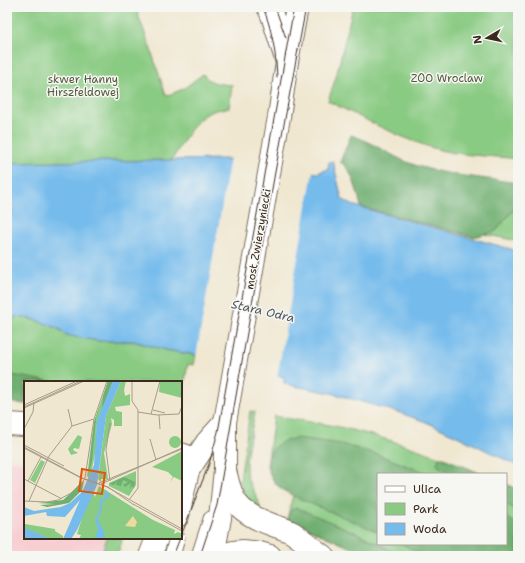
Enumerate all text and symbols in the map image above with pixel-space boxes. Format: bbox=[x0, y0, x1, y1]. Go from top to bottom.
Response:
north arrow bbox=[467, 18, 507, 58]
text: N bbox=[469, 34, 486, 45]
park label: ZOO Wroclaw bbox=[411, 71, 484, 86]
park label: skwer Hanny Hirszfeldowej bbox=[47, 72, 119, 100]
street label: most Zwierzyniecki bbox=[242, 187, 275, 291]
water label: Stara Odra bbox=[230, 296, 296, 326]
inset map bbox=[24, 381, 182, 539]
legend bbox=[377, 473, 507, 545]
text: Ulica bbox=[413, 481, 442, 497]
text: Park bbox=[413, 501, 439, 517]
text: Woda bbox=[413, 521, 447, 537]

